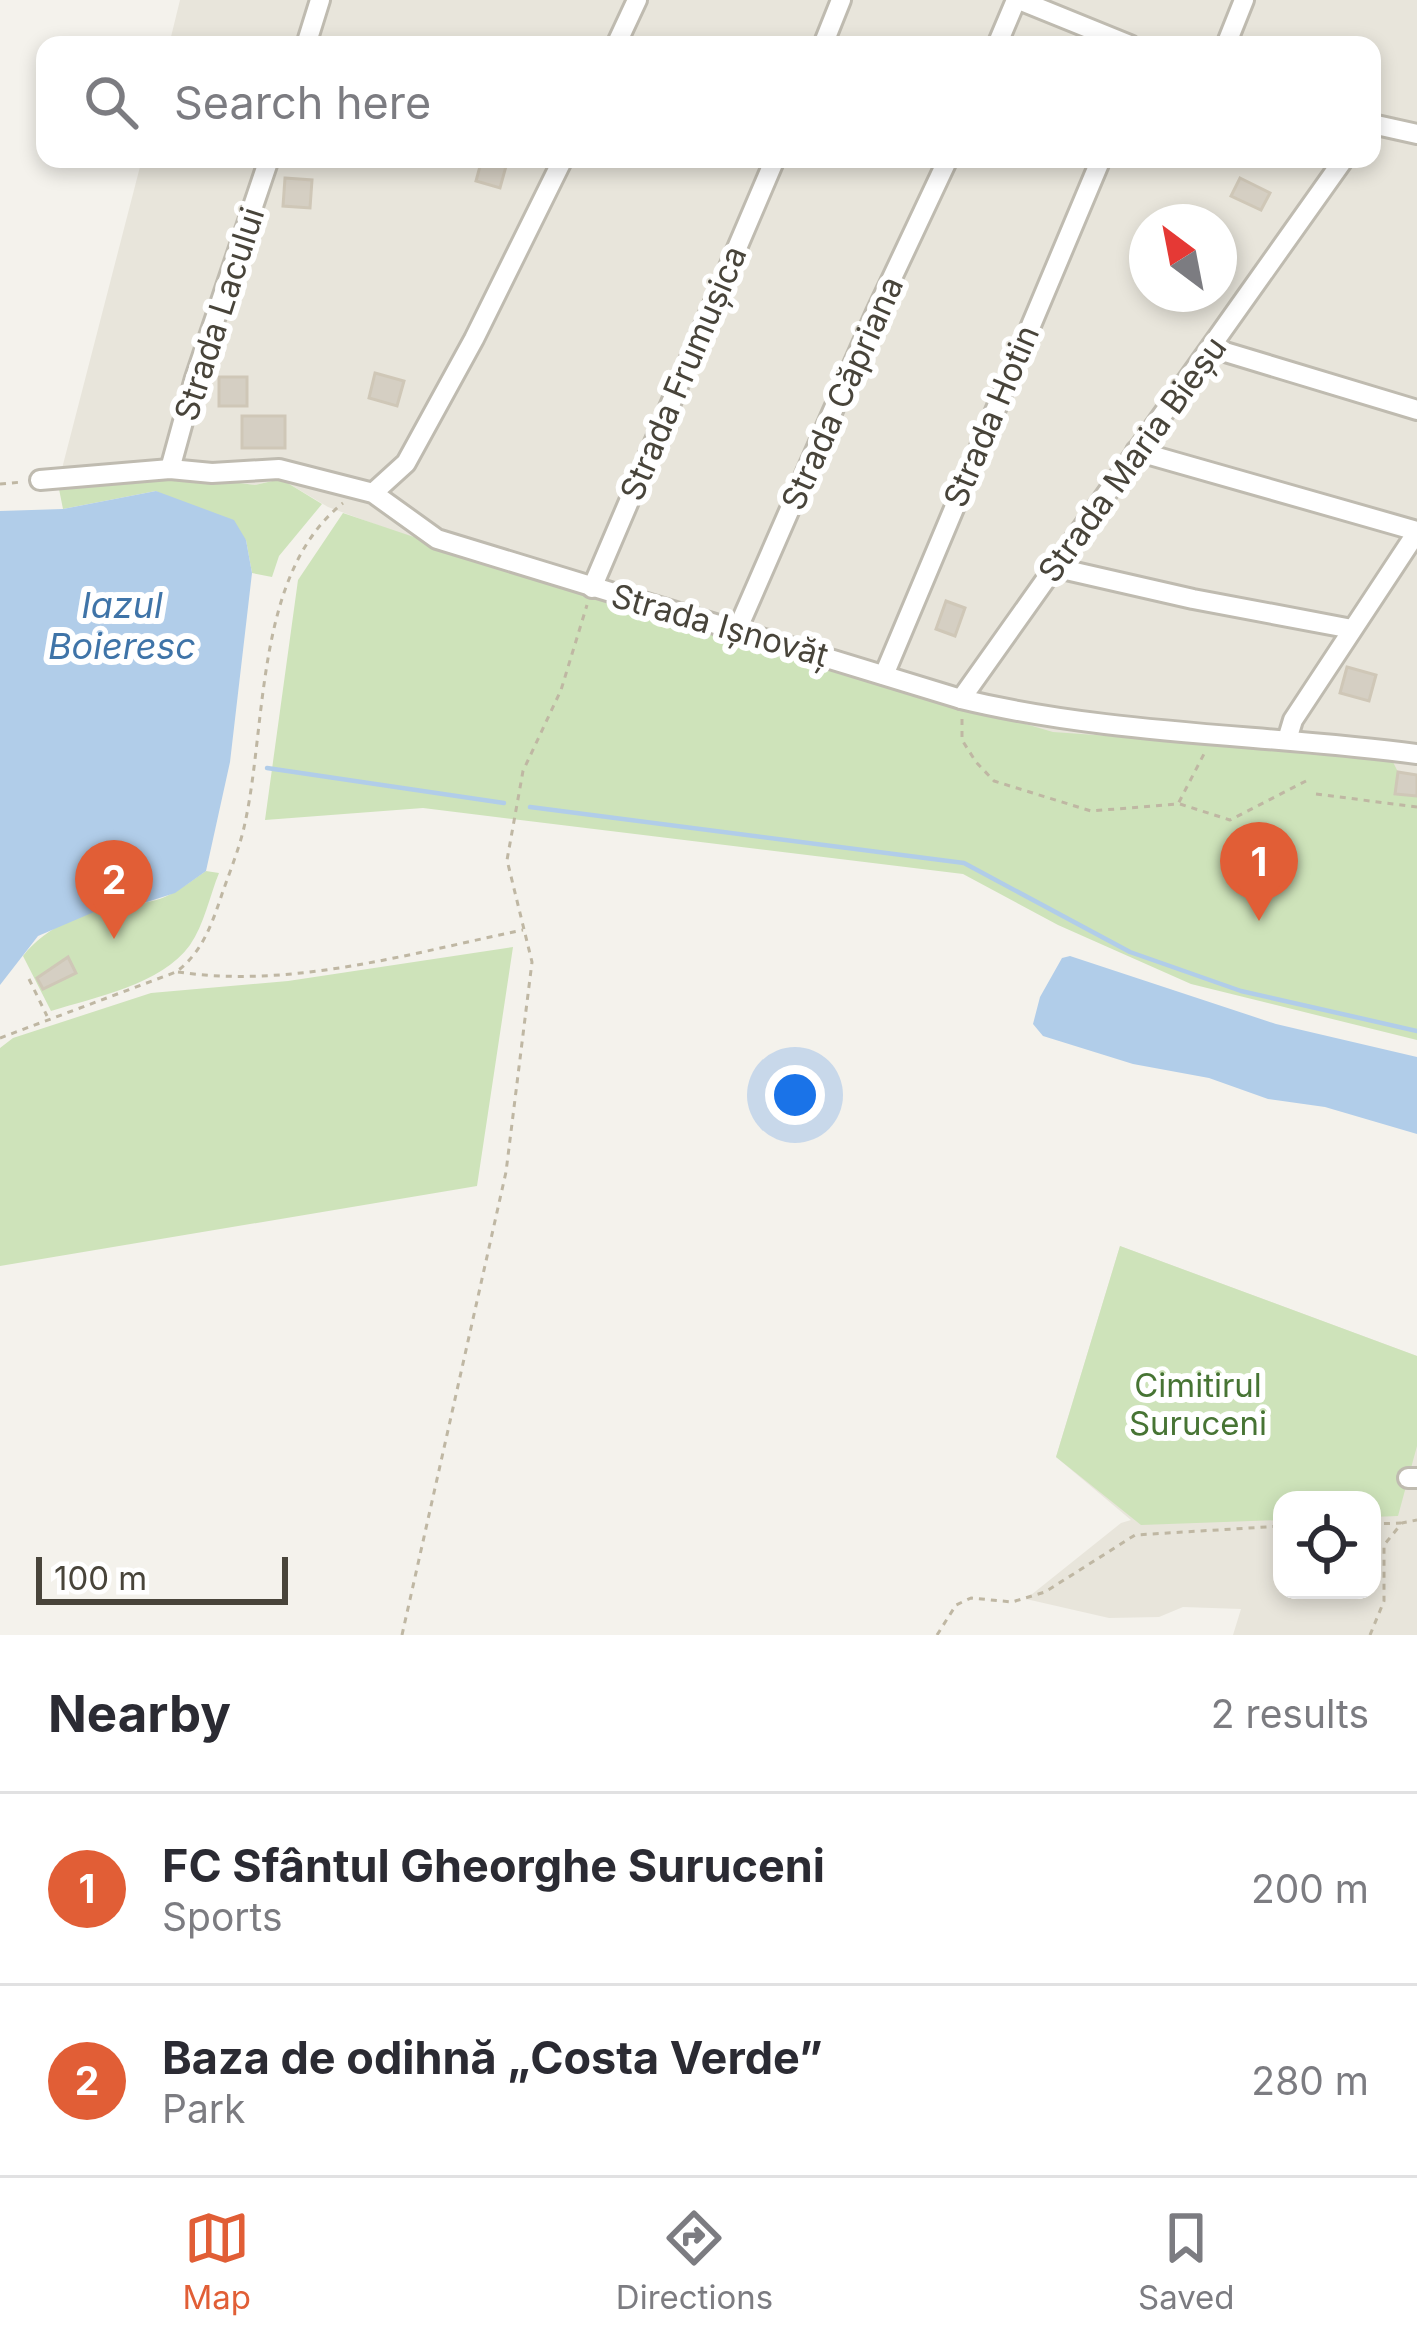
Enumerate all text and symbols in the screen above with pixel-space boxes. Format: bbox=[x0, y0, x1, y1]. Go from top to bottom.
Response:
search box bbox=[36, 36, 1381, 168]
icon: search bbox=[78, 69, 144, 135]
text: Search here bbox=[174, 75, 431, 130]
street label: Strada Lacului bbox=[166, 202, 272, 426]
north arrow bbox=[1129, 204, 1237, 312]
street label: Strada Frumușica bbox=[611, 240, 755, 506]
street label: Strada Căpriana bbox=[773, 270, 911, 516]
street label: Strada Hotin bbox=[935, 319, 1047, 513]
street label: Strada Maria Bieșu bbox=[1029, 328, 1235, 590]
street label: Strada Ișnovăț bbox=[607, 575, 833, 675]
water label: Iazul Boieresc bbox=[48, 583, 196, 668]
pin: 1 bbox=[1220, 822, 1298, 921]
pin: 2 bbox=[75, 840, 153, 939]
your location bbox=[765, 1065, 825, 1125]
park label: Cimitirul Suruceni bbox=[1129, 1365, 1267, 1443]
map controls bbox=[1273, 1491, 1381, 1599]
button: locate bbox=[1273, 1491, 1381, 1599]
scale bar bbox=[36, 1551, 288, 1604]
text: 100 m bbox=[54, 1558, 147, 1598]
text: Nearby bbox=[48, 1683, 231, 1744]
text: 2 results bbox=[1211, 1690, 1369, 1737]
text: FC Sfântul Gheorghe Suruceni bbox=[162, 1838, 825, 1893]
text: 1 bbox=[79, 1865, 95, 1912]
text: 200 m bbox=[1251, 1865, 1369, 1912]
text: Sports bbox=[162, 1893, 283, 1940]
text: Baza de odihnă „Costa Verde” bbox=[162, 2030, 823, 2085]
text: 2 bbox=[75, 2057, 99, 2104]
text: 280 m bbox=[1251, 2057, 1369, 2104]
text: Park bbox=[162, 2085, 246, 2132]
tab: Map bbox=[182, 2205, 251, 2317]
tab: Directions bbox=[616, 2205, 773, 2317]
tab: Saved bbox=[1138, 2205, 1235, 2317]

